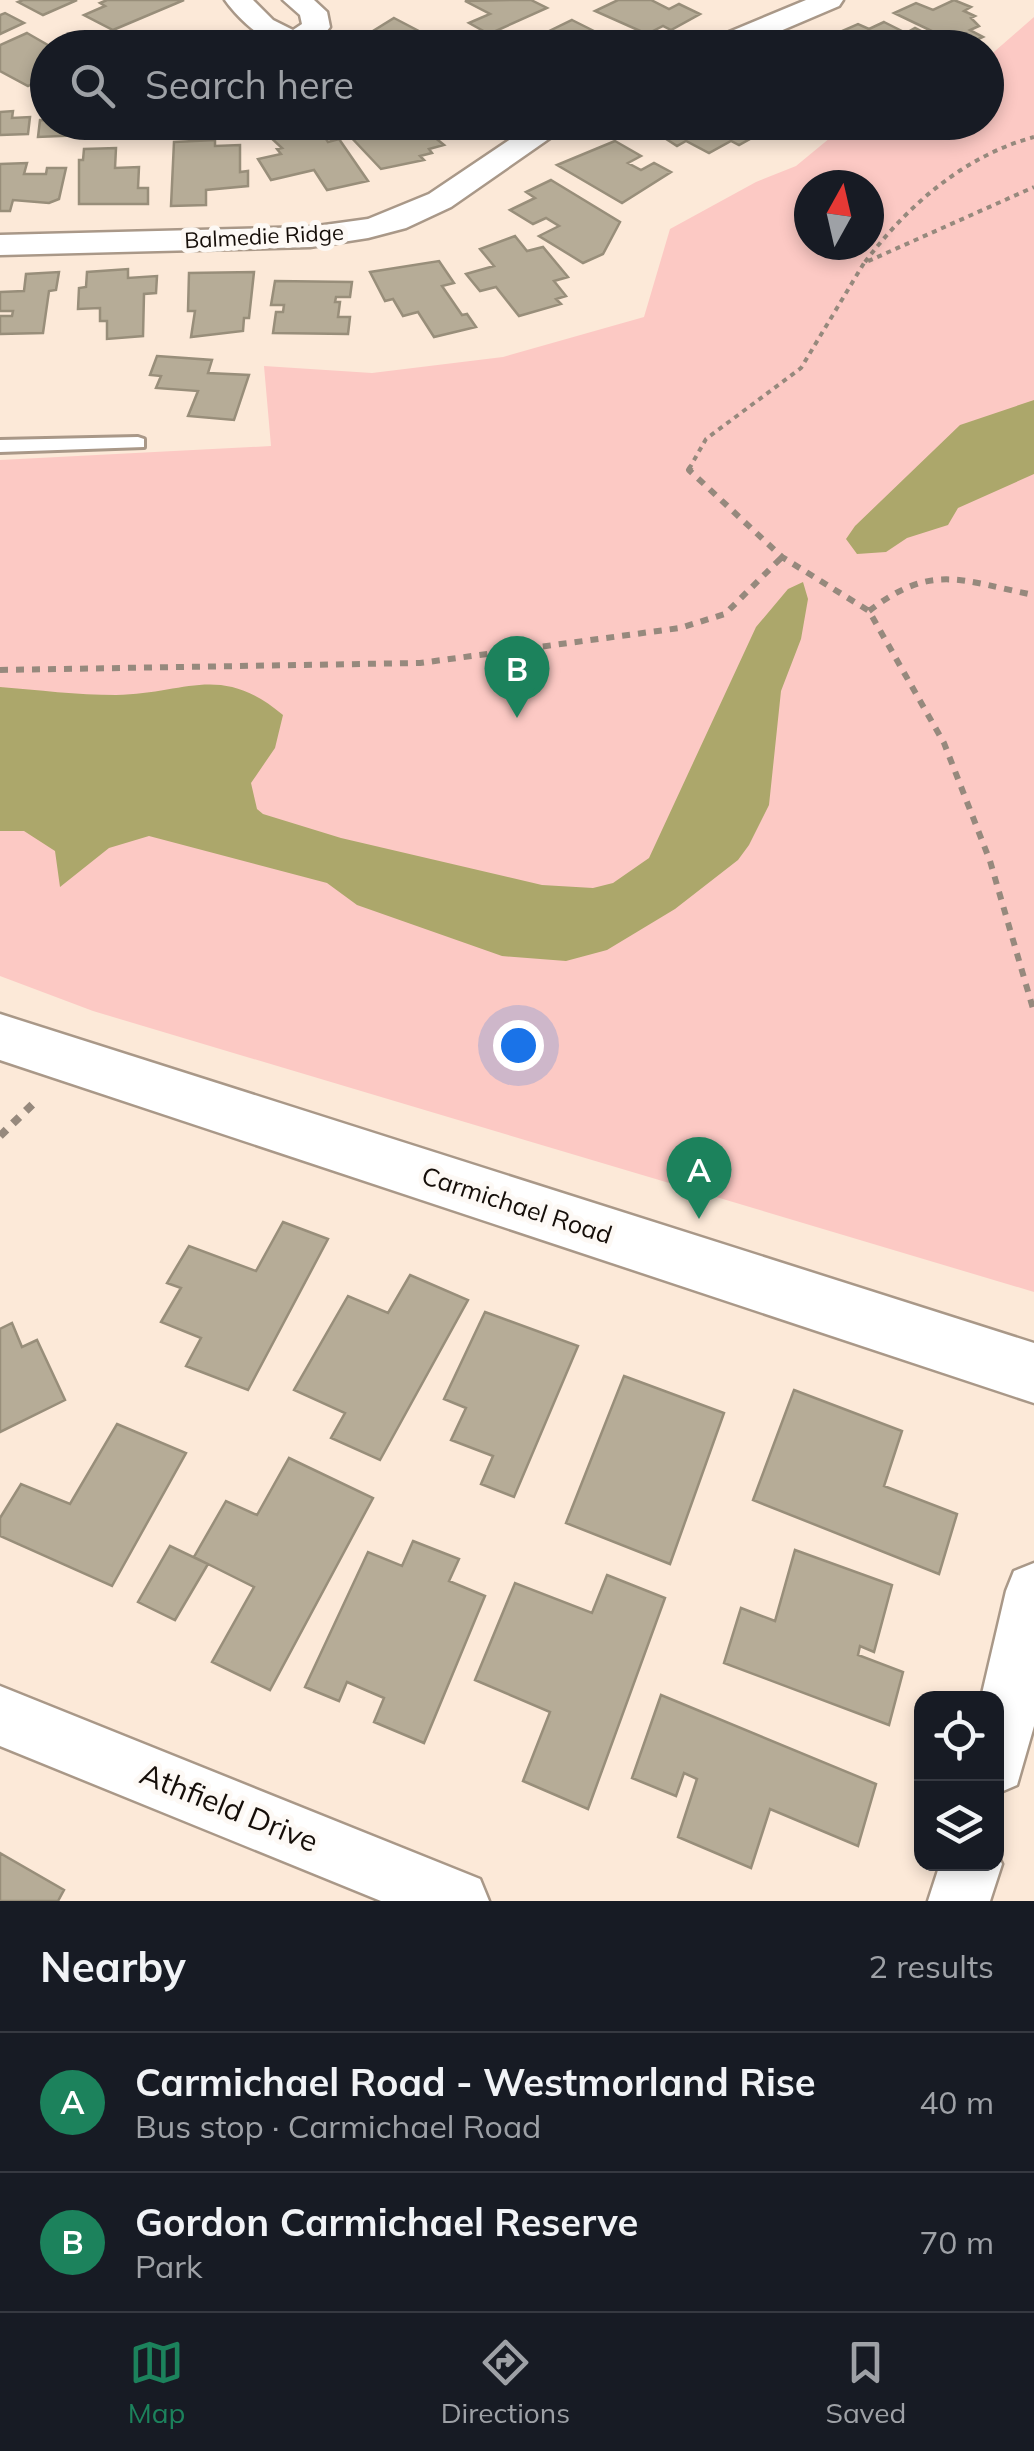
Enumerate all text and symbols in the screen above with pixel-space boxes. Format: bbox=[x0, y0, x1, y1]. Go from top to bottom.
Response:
search box bbox=[30, 30, 1004, 140]
icon: search bbox=[65, 58, 120, 113]
text: Search here bbox=[145, 61, 354, 109]
north arrow bbox=[794, 170, 884, 260]
street label: Balmedie Ridge bbox=[184, 218, 344, 254]
pin: B bbox=[484, 636, 550, 718]
your location bbox=[493, 1020, 544, 1071]
pin: A bbox=[666, 1136, 732, 1219]
street label: Carmichael Road bbox=[418, 1159, 616, 1250]
map controls bbox=[914, 1691, 1004, 1871]
button: locate bbox=[914, 1691, 1004, 1781]
street label: Athfield Drive bbox=[135, 1754, 324, 1860]
button: layers bbox=[914, 1781, 1004, 1871]
text: Nearby bbox=[40, 1940, 186, 1993]
text: 2 results bbox=[869, 1946, 994, 1986]
text: Carmichael Road - Westmorland Rise bbox=[135, 2058, 816, 2106]
text: A bbox=[60, 2082, 85, 2122]
text: 40 m bbox=[919, 2082, 994, 2122]
text: Bus stop · Carmichael Road bbox=[135, 2106, 541, 2146]
text: Gordon Carmichael Reserve bbox=[135, 2198, 638, 2246]
text: B bbox=[61, 2222, 84, 2262]
text: 70 m bbox=[919, 2222, 994, 2262]
text: Park bbox=[135, 2246, 202, 2286]
tab: Map bbox=[128, 2335, 185, 2430]
tab: Directions bbox=[441, 2335, 570, 2430]
tab: Saved bbox=[825, 2335, 906, 2430]

